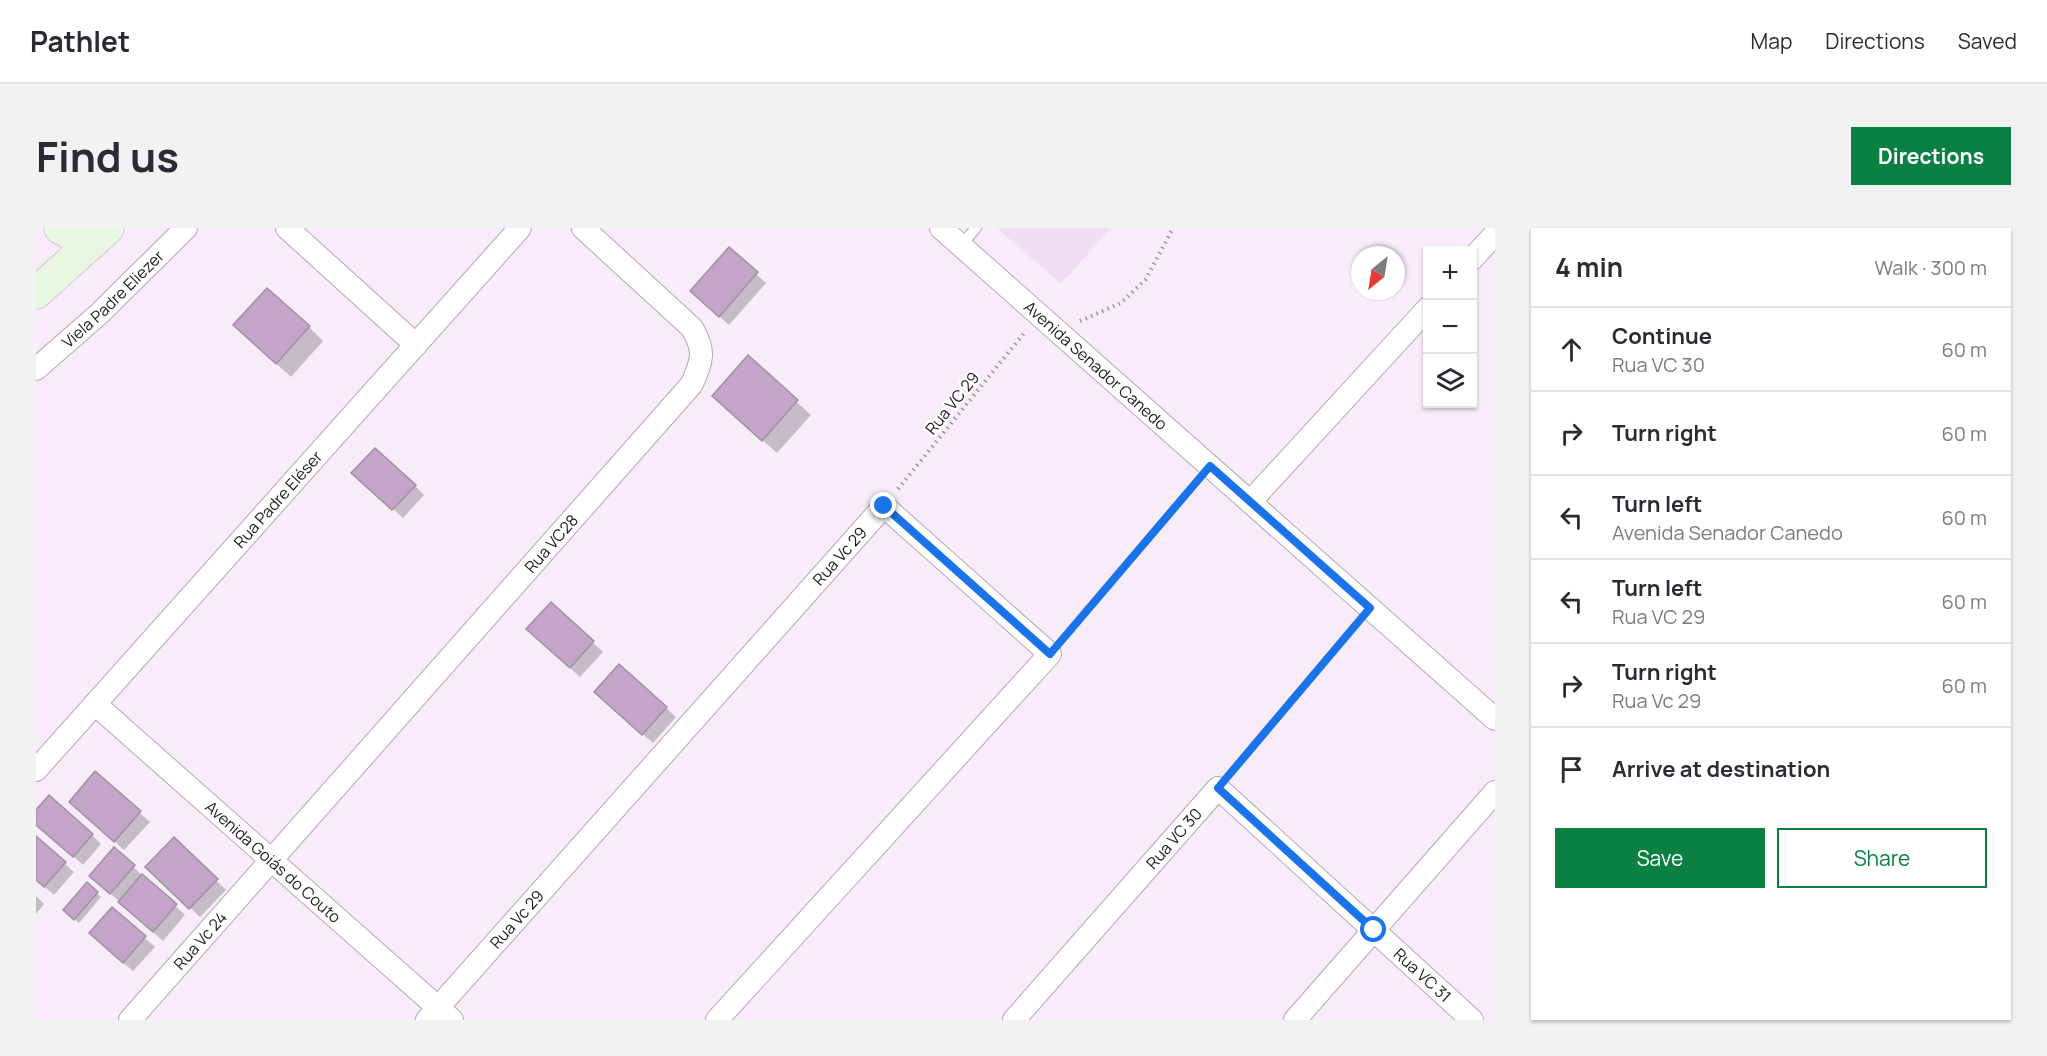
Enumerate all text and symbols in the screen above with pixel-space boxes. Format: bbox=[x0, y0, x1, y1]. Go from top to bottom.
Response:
text: Pathlet bbox=[30, 22, 130, 60]
text: Map bbox=[1751, 27, 1792, 55]
text: Directions bbox=[1825, 27, 1925, 55]
text: Saved bbox=[1958, 27, 2017, 55]
text: Find us bbox=[36, 127, 179, 185]
button: Directions bbox=[1851, 127, 2011, 185]
street label: Viela Padre Eliezer bbox=[57, 245, 169, 353]
north arrow bbox=[1351, 246, 1405, 300]
map controls bbox=[1423, 246, 1477, 408]
button: + bbox=[1423, 246, 1477, 300]
text: 4 min bbox=[1555, 249, 1623, 285]
text: Walk · 300 m bbox=[1875, 254, 1987, 281]
street label: Avenida Senador Canedo bbox=[1019, 296, 1172, 435]
button: − bbox=[1423, 300, 1477, 354]
text: Continue bbox=[1612, 321, 1712, 351]
icon: ahead bbox=[1555, 333, 1588, 366]
text: 60 m bbox=[1941, 336, 1987, 363]
text: Rua VC 30 bbox=[1612, 351, 1705, 378]
button: layers bbox=[1423, 354, 1477, 408]
street label: Rua VC 29 bbox=[920, 367, 984, 439]
icon: right bbox=[1555, 417, 1588, 450]
text: Turn right bbox=[1612, 418, 1717, 448]
text: 60 m bbox=[1941, 420, 1987, 447]
street label: Rua Padre Eléser bbox=[229, 446, 327, 553]
text: Turn left bbox=[1612, 489, 1702, 519]
route end bbox=[870, 492, 896, 518]
icon: left bbox=[1555, 501, 1588, 534]
text: 60 m bbox=[1941, 504, 1987, 531]
street label: Rua VC28 bbox=[519, 510, 583, 577]
text: Avenida Senador Canedo bbox=[1612, 519, 1843, 546]
street label: Rua Vc 29 bbox=[808, 522, 872, 590]
text: Turn left bbox=[1612, 573, 1702, 603]
icon: left bbox=[1555, 585, 1588, 618]
text: 60 m bbox=[1941, 588, 1987, 615]
text: Rua VC 29 bbox=[1612, 603, 1705, 630]
text: Turn right bbox=[1612, 657, 1717, 687]
icon: right bbox=[1555, 669, 1588, 702]
text: 60 m bbox=[1941, 672, 1987, 699]
text: Rua Vc 29 bbox=[1612, 687, 1701, 714]
icon: arrive bbox=[1555, 753, 1588, 786]
text: Arrive at destination bbox=[1612, 754, 1830, 784]
street label: Avenida Goiás do Couto bbox=[201, 796, 346, 928]
street label: Rua VC 30 bbox=[1141, 803, 1207, 873]
button: Save bbox=[1555, 828, 1765, 888]
button: Share bbox=[1777, 828, 1987, 888]
street label: Rua Vc 29 bbox=[485, 885, 549, 953]
street label: Rua Vc 24 bbox=[169, 907, 232, 974]
route start bbox=[1360, 916, 1386, 942]
street label: Rua VC 31 bbox=[1389, 943, 1456, 1007]

